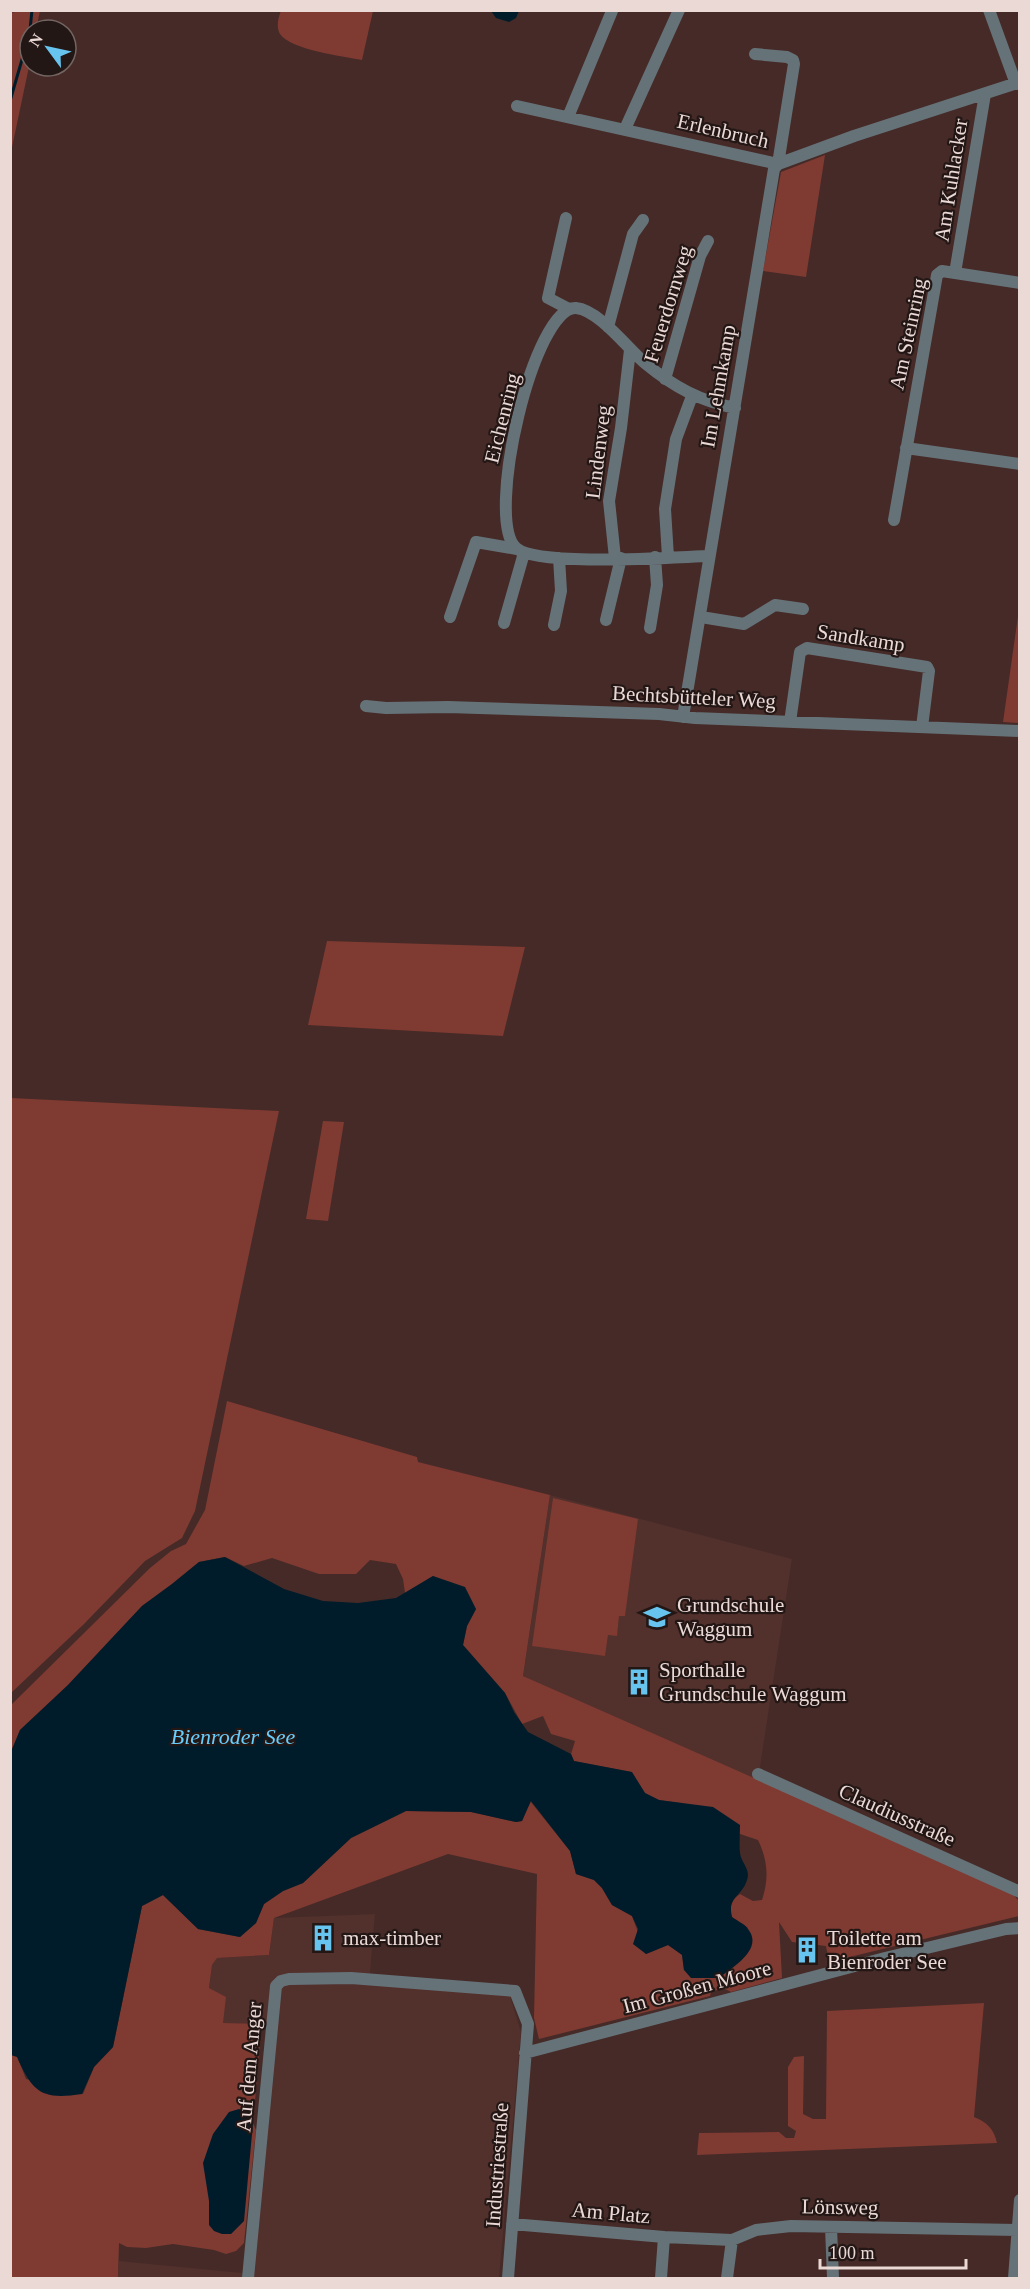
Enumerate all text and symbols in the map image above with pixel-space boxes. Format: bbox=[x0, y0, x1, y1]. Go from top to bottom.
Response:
north arrow bbox=[18, 18, 78, 78]
text: N bbox=[26, 30, 46, 50]
street label: Erlenbruch bbox=[675, 109, 772, 153]
street label: Am Kuhlacker bbox=[929, 117, 973, 243]
street label: Feuerdornweg bbox=[639, 242, 697, 366]
street label: Am Steinring bbox=[884, 275, 932, 392]
street label: Im Lehmkamp bbox=[695, 323, 741, 449]
street label: Eichenring bbox=[479, 370, 525, 466]
street label: Lindenweg bbox=[580, 403, 616, 500]
street label: Sandkamp bbox=[815, 619, 907, 657]
street label: Bechtsbütteler Weg bbox=[611, 681, 777, 713]
place label: Grundschule Waggum bbox=[677, 1593, 784, 1641]
school or university icon: Grundschule Waggum bbox=[642, 1602, 672, 1632]
place label: Sporthalle Grundschule Waggum bbox=[659, 1658, 846, 1706]
building icon: Sporthalle Grundschule Waggum bbox=[624, 1667, 654, 1697]
water label: Bienroder See bbox=[171, 1724, 295, 1749]
street label: Claudiusstraße bbox=[835, 1779, 959, 1851]
building icon: max-timber bbox=[308, 1923, 338, 1953]
place label: max-timber bbox=[343, 1926, 441, 1950]
place label: Toilette am Bienroder See bbox=[827, 1926, 947, 1974]
building icon: Toilette am Bienroder See bbox=[792, 1935, 822, 1965]
street label: Im Großen Moore bbox=[620, 1956, 774, 2018]
street label: Auf dem Anger bbox=[231, 2001, 267, 2133]
street label: Industriestraße bbox=[481, 2102, 513, 2228]
street label: Lönsweg bbox=[801, 2194, 879, 2220]
street label: Am Platz bbox=[571, 2198, 651, 2228]
scale bar bbox=[820, 2232, 966, 2270]
text: 100 m bbox=[829, 2243, 875, 2263]

